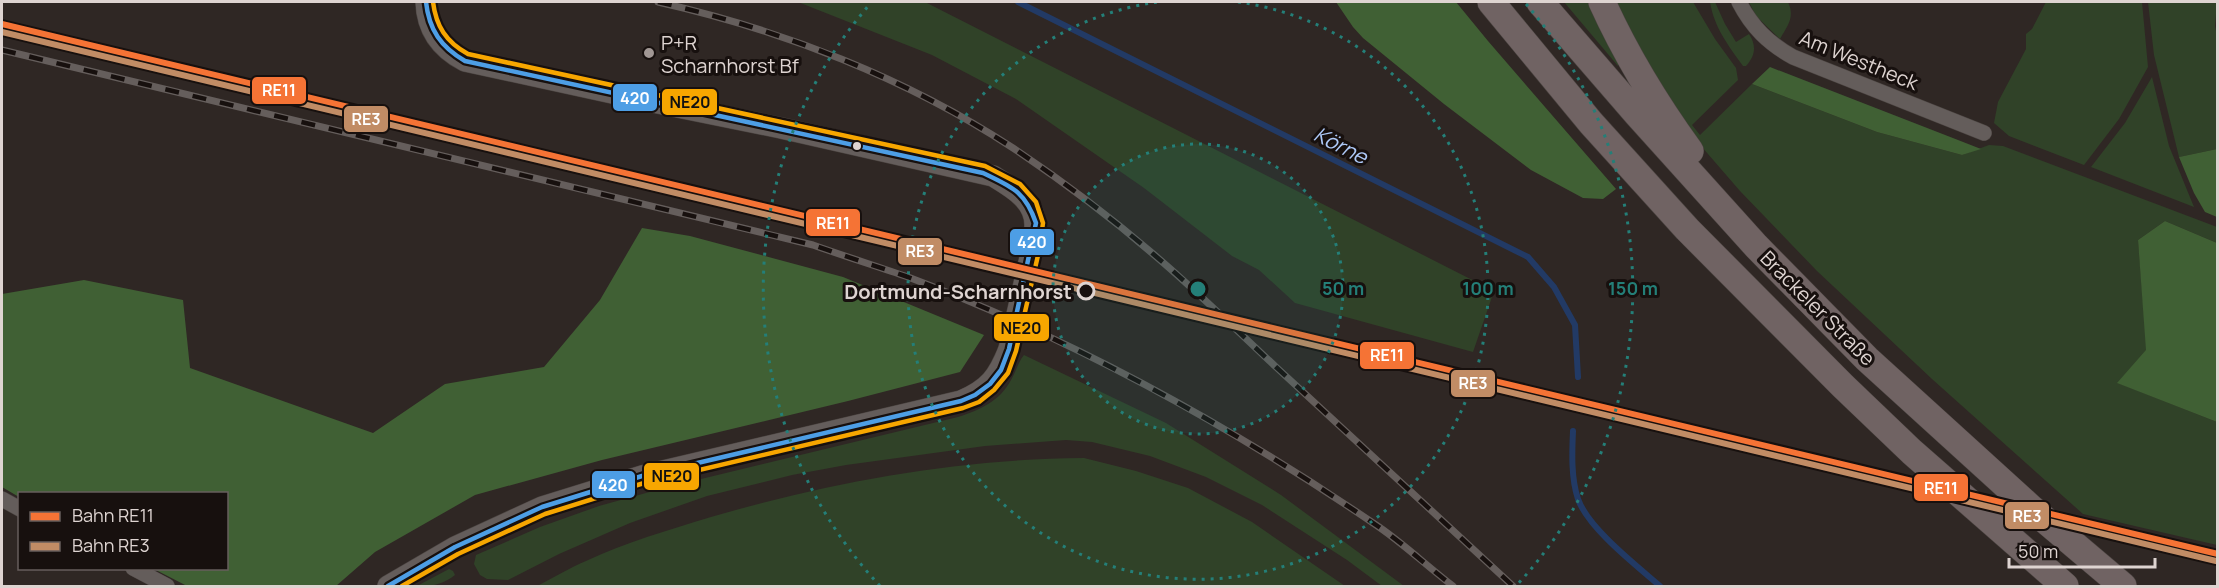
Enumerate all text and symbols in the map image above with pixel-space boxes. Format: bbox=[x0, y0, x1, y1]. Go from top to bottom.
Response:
street label: Am Westheck bbox=[1796, 24, 1923, 97]
place label: P+R Scharnhorst Bf bbox=[661, 29, 799, 79]
marker: P+R Scharnhorst Bf bbox=[642, 46, 656, 60]
line badge: RE11 bbox=[251, 76, 307, 105]
text: RE11 bbox=[262, 79, 296, 101]
line badge: 420 bbox=[612, 83, 658, 112]
text: 420 bbox=[620, 87, 650, 109]
line badge: NE20 bbox=[661, 88, 718, 116]
text: NE20 bbox=[670, 91, 710, 113]
line badge: RE3 bbox=[343, 105, 389, 133]
text: RE3 bbox=[351, 108, 381, 130]
water label: Körne bbox=[1310, 120, 1374, 171]
unlabelled marker bbox=[851, 140, 863, 152]
line badge: RE11 bbox=[805, 208, 861, 237]
text: RE11 bbox=[816, 212, 850, 234]
line badge: 420 bbox=[1009, 228, 1055, 256]
text: 420 bbox=[1017, 231, 1047, 253]
line badge: RE3 bbox=[897, 237, 943, 266]
text: RE3 bbox=[905, 240, 935, 262]
street label: Brackeler Straße bbox=[1755, 245, 1881, 371]
text: 50 m bbox=[1322, 276, 1364, 300]
text: 100 m bbox=[1462, 276, 1514, 300]
text: 150 m bbox=[1608, 276, 1658, 300]
place label: Dortmund-Scharnhorst bbox=[844, 278, 1072, 305]
centre of rings bbox=[1188, 279, 1208, 299]
marker: Dortmund-Scharnhorst bbox=[1077, 282, 1095, 300]
line badge: NE20 bbox=[993, 313, 1050, 342]
text: NE20 bbox=[1001, 317, 1041, 339]
line badge: RE11 bbox=[1359, 341, 1415, 370]
text: RE11 bbox=[1370, 344, 1404, 366]
line badge: RE3 bbox=[1450, 369, 1496, 398]
text: RE3 bbox=[1458, 372, 1488, 394]
line badge: NE20 bbox=[643, 462, 700, 491]
text: NE20 bbox=[652, 465, 692, 487]
line badge: 420 bbox=[591, 470, 636, 499]
line badge: RE11 bbox=[1913, 473, 1969, 502]
text: 420 bbox=[598, 474, 628, 496]
text: RE11 bbox=[1924, 477, 1958, 499]
legend bbox=[18, 492, 228, 570]
line badge: RE3 bbox=[2004, 501, 2050, 530]
text: Bahn RE11 bbox=[72, 503, 154, 527]
text: RE3 bbox=[2012, 505, 2042, 527]
scale bar bbox=[2009, 531, 2154, 569]
text: Bahn RE3 bbox=[72, 533, 150, 557]
text: 50 m bbox=[2018, 539, 2058, 563]

